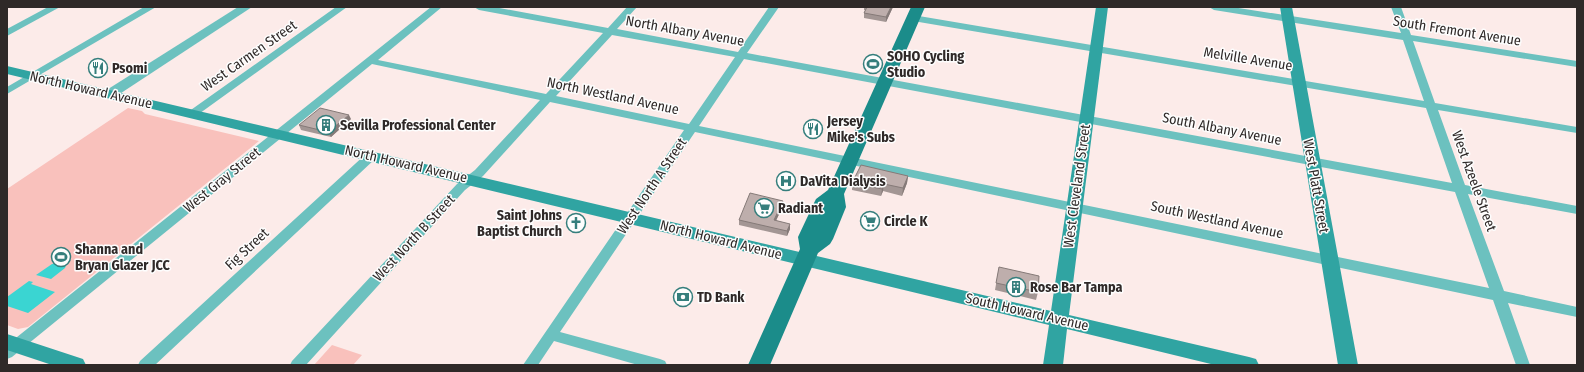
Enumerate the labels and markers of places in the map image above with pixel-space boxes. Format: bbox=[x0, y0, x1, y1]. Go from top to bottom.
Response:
place label: SOHO Cycling Studio bbox=[887, 48, 964, 81]
sports icon: SOHO Cycling Studio bbox=[862, 53, 884, 75]
restaurant icon: Psomi bbox=[87, 57, 109, 79]
place label: Psomi bbox=[112, 60, 148, 77]
place label: Jersey Mike's Subs bbox=[826, 113, 895, 146]
building icon: Sevilla Professional Center bbox=[315, 114, 337, 136]
place label: Sevilla Professional Center bbox=[340, 117, 496, 134]
restaurant icon: Jersey Mike's Subs bbox=[802, 118, 824, 140]
hospital icon: DaVita Dialysis bbox=[775, 170, 797, 192]
place label: DaVita Dialysis bbox=[800, 173, 886, 190]
supermarket icon: Radiant bbox=[753, 197, 775, 219]
place label: Radiant bbox=[778, 200, 824, 217]
place label: Saint Johns Baptist Church bbox=[477, 207, 562, 240]
supermarket icon: Circle K bbox=[859, 210, 881, 232]
church icon: Saint Johns Baptist Church bbox=[565, 212, 587, 234]
place label: Circle K bbox=[884, 213, 929, 230]
place label: Shanna and Bryan Glazer JCC bbox=[75, 241, 170, 274]
sports icon: Shanna and Bryan Glazer JCC bbox=[50, 246, 72, 268]
building icon: Rose Bar Tampa bbox=[1005, 276, 1027, 298]
place label: Rose Bar Tampa bbox=[1030, 279, 1122, 296]
bank icon: TD Bank bbox=[672, 286, 694, 308]
place label: TD Bank bbox=[697, 289, 745, 306]

